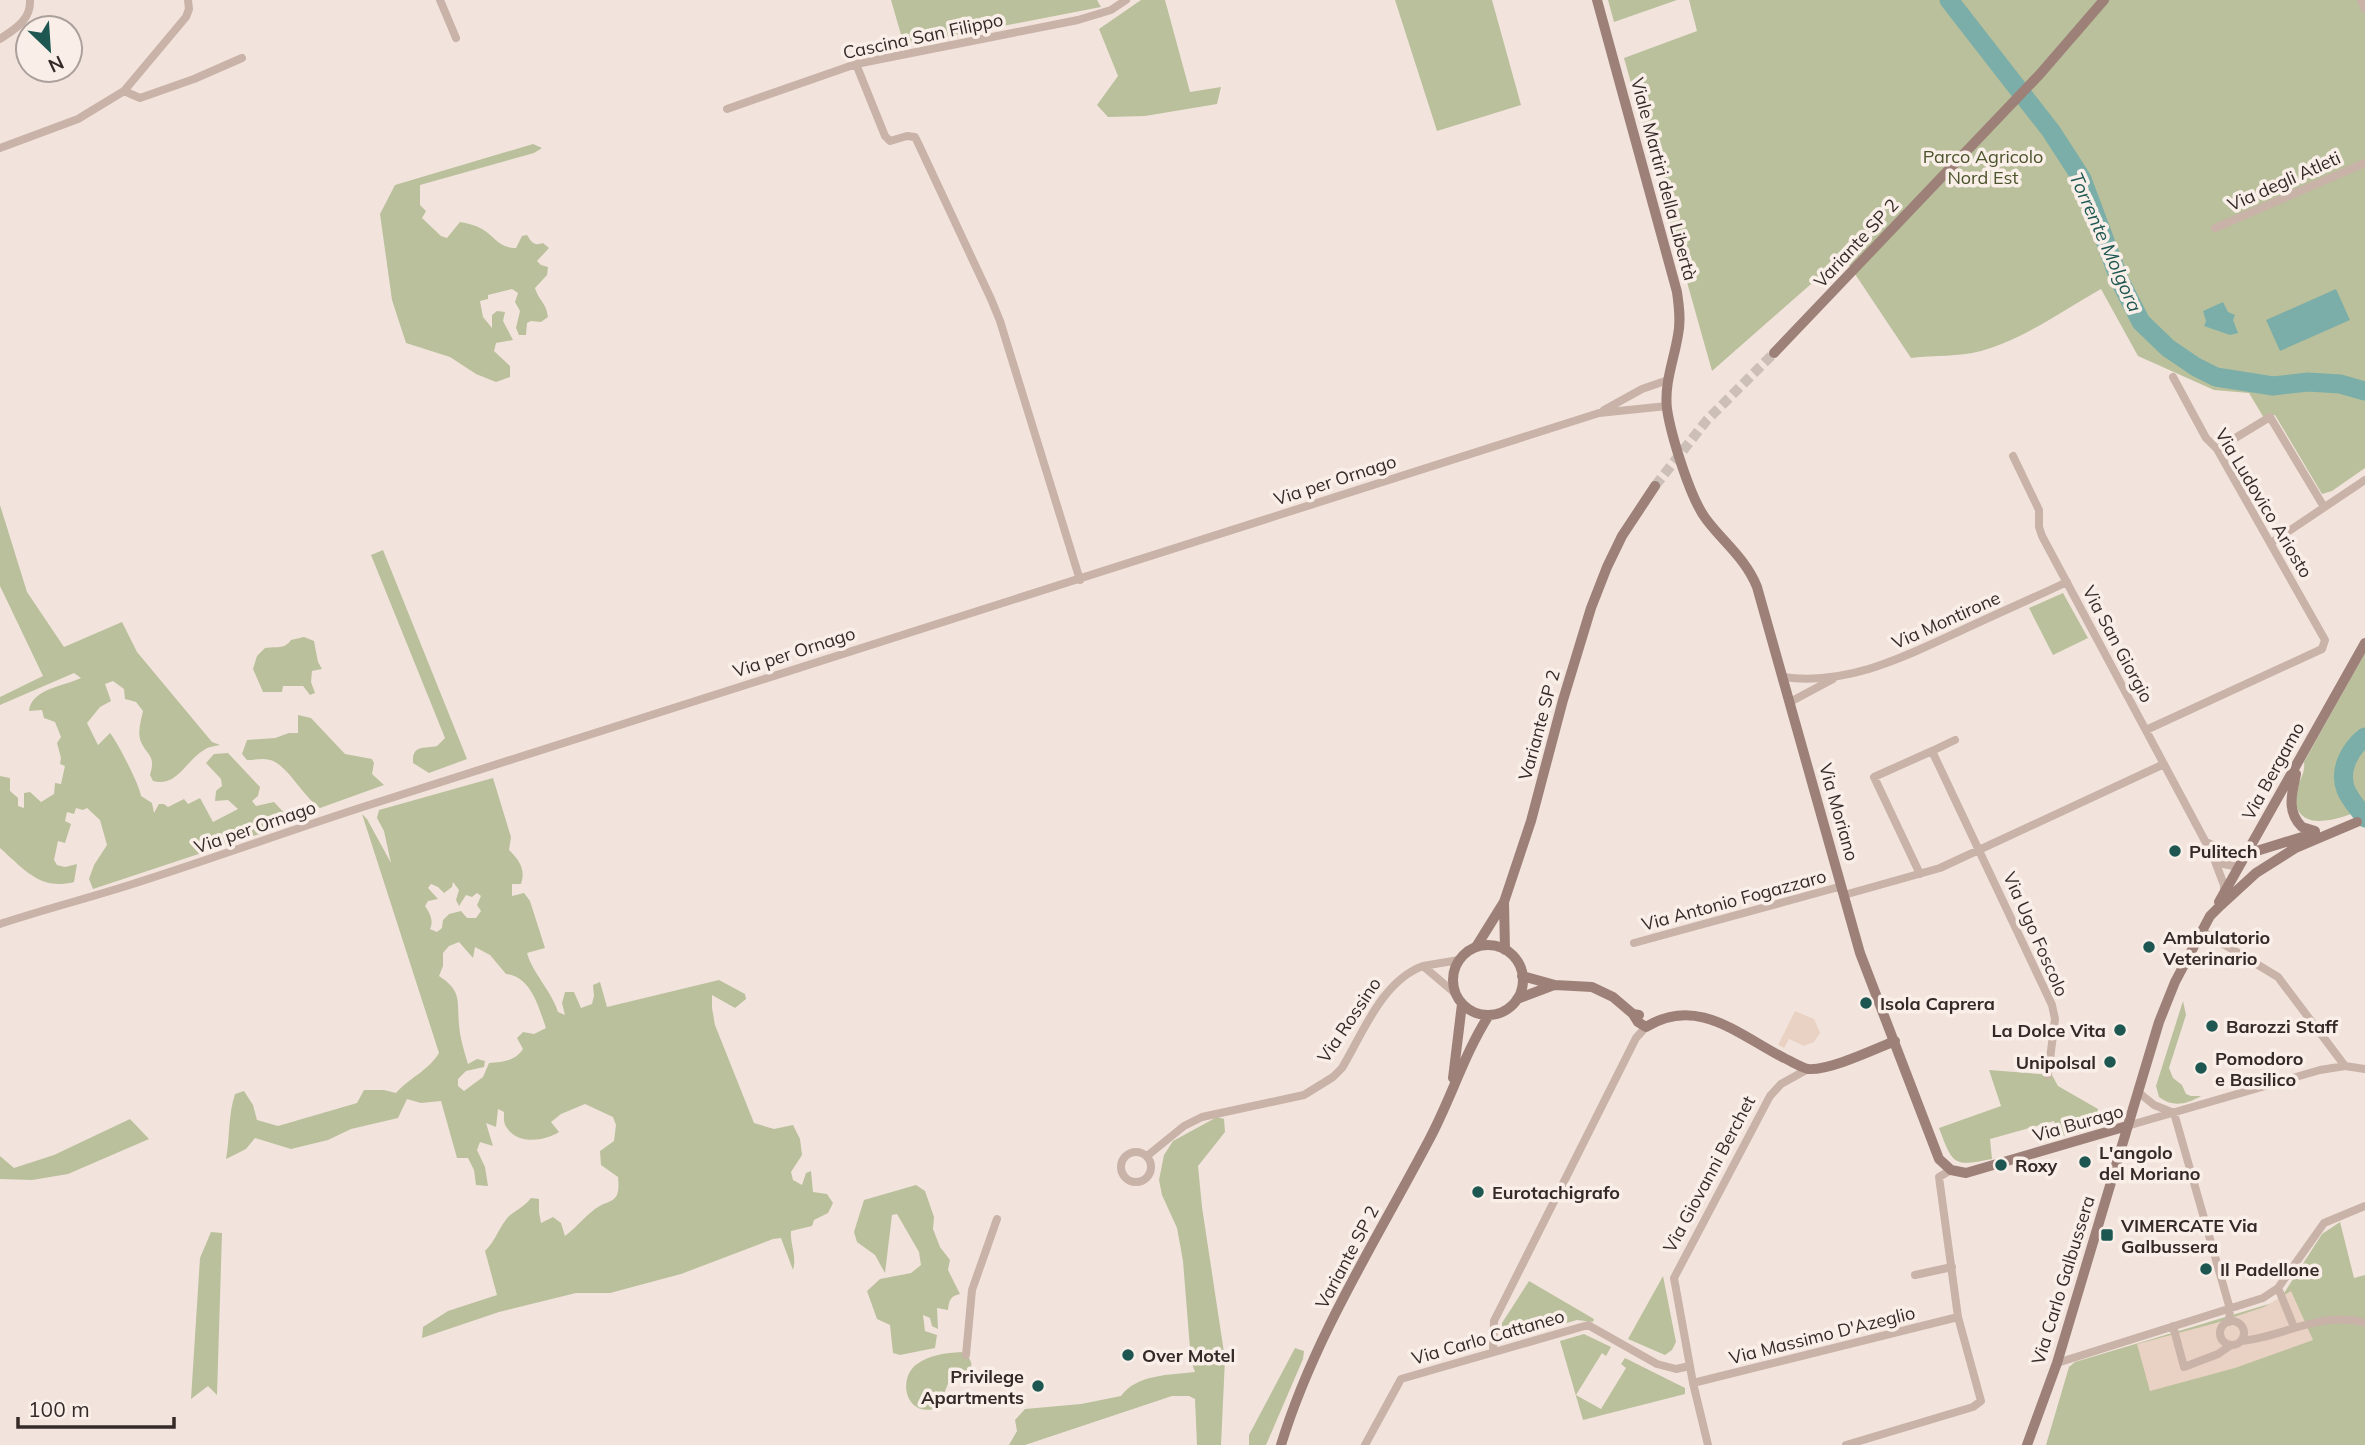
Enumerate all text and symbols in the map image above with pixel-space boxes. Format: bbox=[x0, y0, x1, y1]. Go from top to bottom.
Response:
street label: Cascina San Filippo bbox=[841, 8, 1005, 64]
north arrow bbox=[14, 14, 84, 84]
text: N bbox=[45, 50, 68, 78]
street label: Viale Martiri della Libertà bbox=[1626, 75, 1702, 283]
park label: Parco Agricolo Nord Est bbox=[1923, 145, 2043, 189]
street label: Via degli Atleti bbox=[2224, 146, 2344, 216]
water label: Torrente Molgora bbox=[2065, 169, 2147, 315]
street label: Variante SP 2 bbox=[1809, 194, 1903, 292]
street label: Via Ludovico Ariosto bbox=[2210, 424, 2318, 582]
street label: Via per Ornago bbox=[1271, 449, 1399, 511]
street label: Via San Giorgio bbox=[2078, 582, 2158, 706]
street label: Via Montirone bbox=[1888, 586, 2004, 654]
street label: Via per Ornago bbox=[730, 621, 858, 683]
street label: Variante SP 2 bbox=[1513, 667, 1565, 783]
street label: Via Bergamo bbox=[2237, 718, 2309, 824]
street label: Via Moriano bbox=[1814, 761, 1864, 863]
street label: Via per Ornago bbox=[191, 795, 319, 859]
place label: Pulitech bbox=[2189, 840, 2258, 863]
marker: Pulitech bbox=[2167, 843, 2183, 859]
street label: Via Antonio Fogazzaro bbox=[1639, 864, 1829, 936]
street label: Via Ugo Foscolo bbox=[1998, 868, 2074, 1000]
place label: Ambulatorio Veterinario bbox=[2162, 926, 2270, 970]
marker: Ambulatorio Veterinario bbox=[2141, 939, 2157, 955]
street label: Via Rossino bbox=[1312, 973, 1386, 1067]
place label: Isola Caprera bbox=[1880, 992, 1995, 1015]
marker: Isola Caprera bbox=[1858, 995, 1874, 1011]
place label: Barozzi Staff bbox=[2226, 1015, 2338, 1038]
marker: Barozzi Staff bbox=[2204, 1018, 2220, 1034]
place label: La Dolce Vita bbox=[1991, 1019, 2106, 1042]
marker: La Dolce Vita bbox=[2112, 1022, 2128, 1038]
place label: Pomodoro e Basilico bbox=[2215, 1047, 2303, 1091]
place label: Unipolsal bbox=[2016, 1051, 2096, 1074]
marker: Unipolsal bbox=[2102, 1054, 2118, 1070]
marker: Pomodoro e Basilico bbox=[2193, 1060, 2209, 1076]
street label: Via Giovanni Berchet bbox=[1658, 1092, 1760, 1256]
street label: Via Burago bbox=[2030, 1099, 2126, 1147]
place label: L'angolo del Moriano bbox=[2099, 1141, 2200, 1185]
place label: Roxy bbox=[2015, 1154, 2058, 1177]
marker: L'angolo del Moriano bbox=[2077, 1154, 2093, 1170]
marker: Roxy bbox=[1993, 1157, 2009, 1173]
place label: Eurotachigrafo bbox=[1492, 1181, 1620, 1204]
marker: Eurotachigrafo bbox=[1470, 1184, 1486, 1200]
street label: Via Carlo Galbussera bbox=[2026, 1193, 2100, 1367]
street label: Variante SP 2 bbox=[1310, 1201, 1384, 1313]
place label: VIMERCATE Via Galbussera bbox=[2120, 1214, 2258, 1258]
marker: VIMERCATE Via Galbussera bbox=[2099, 1227, 2115, 1243]
place label: Il Padellone bbox=[2220, 1258, 2319, 1281]
marker: Il Padellone bbox=[2198, 1261, 2214, 1277]
street label: Via Massimo D'Azeglio bbox=[1727, 1301, 1917, 1369]
street label: Via Carlo Cattaneo bbox=[1409, 1304, 1567, 1370]
place label: Over Motel bbox=[1142, 1344, 1235, 1367]
marker: Over Motel bbox=[1120, 1347, 1136, 1363]
place label: Privilege Apartments bbox=[921, 1365, 1024, 1409]
marker: Privilege Apartments bbox=[1030, 1378, 1046, 1394]
scale bar bbox=[18, 1386, 173, 1430]
text: 100 m bbox=[28, 1396, 90, 1422]

